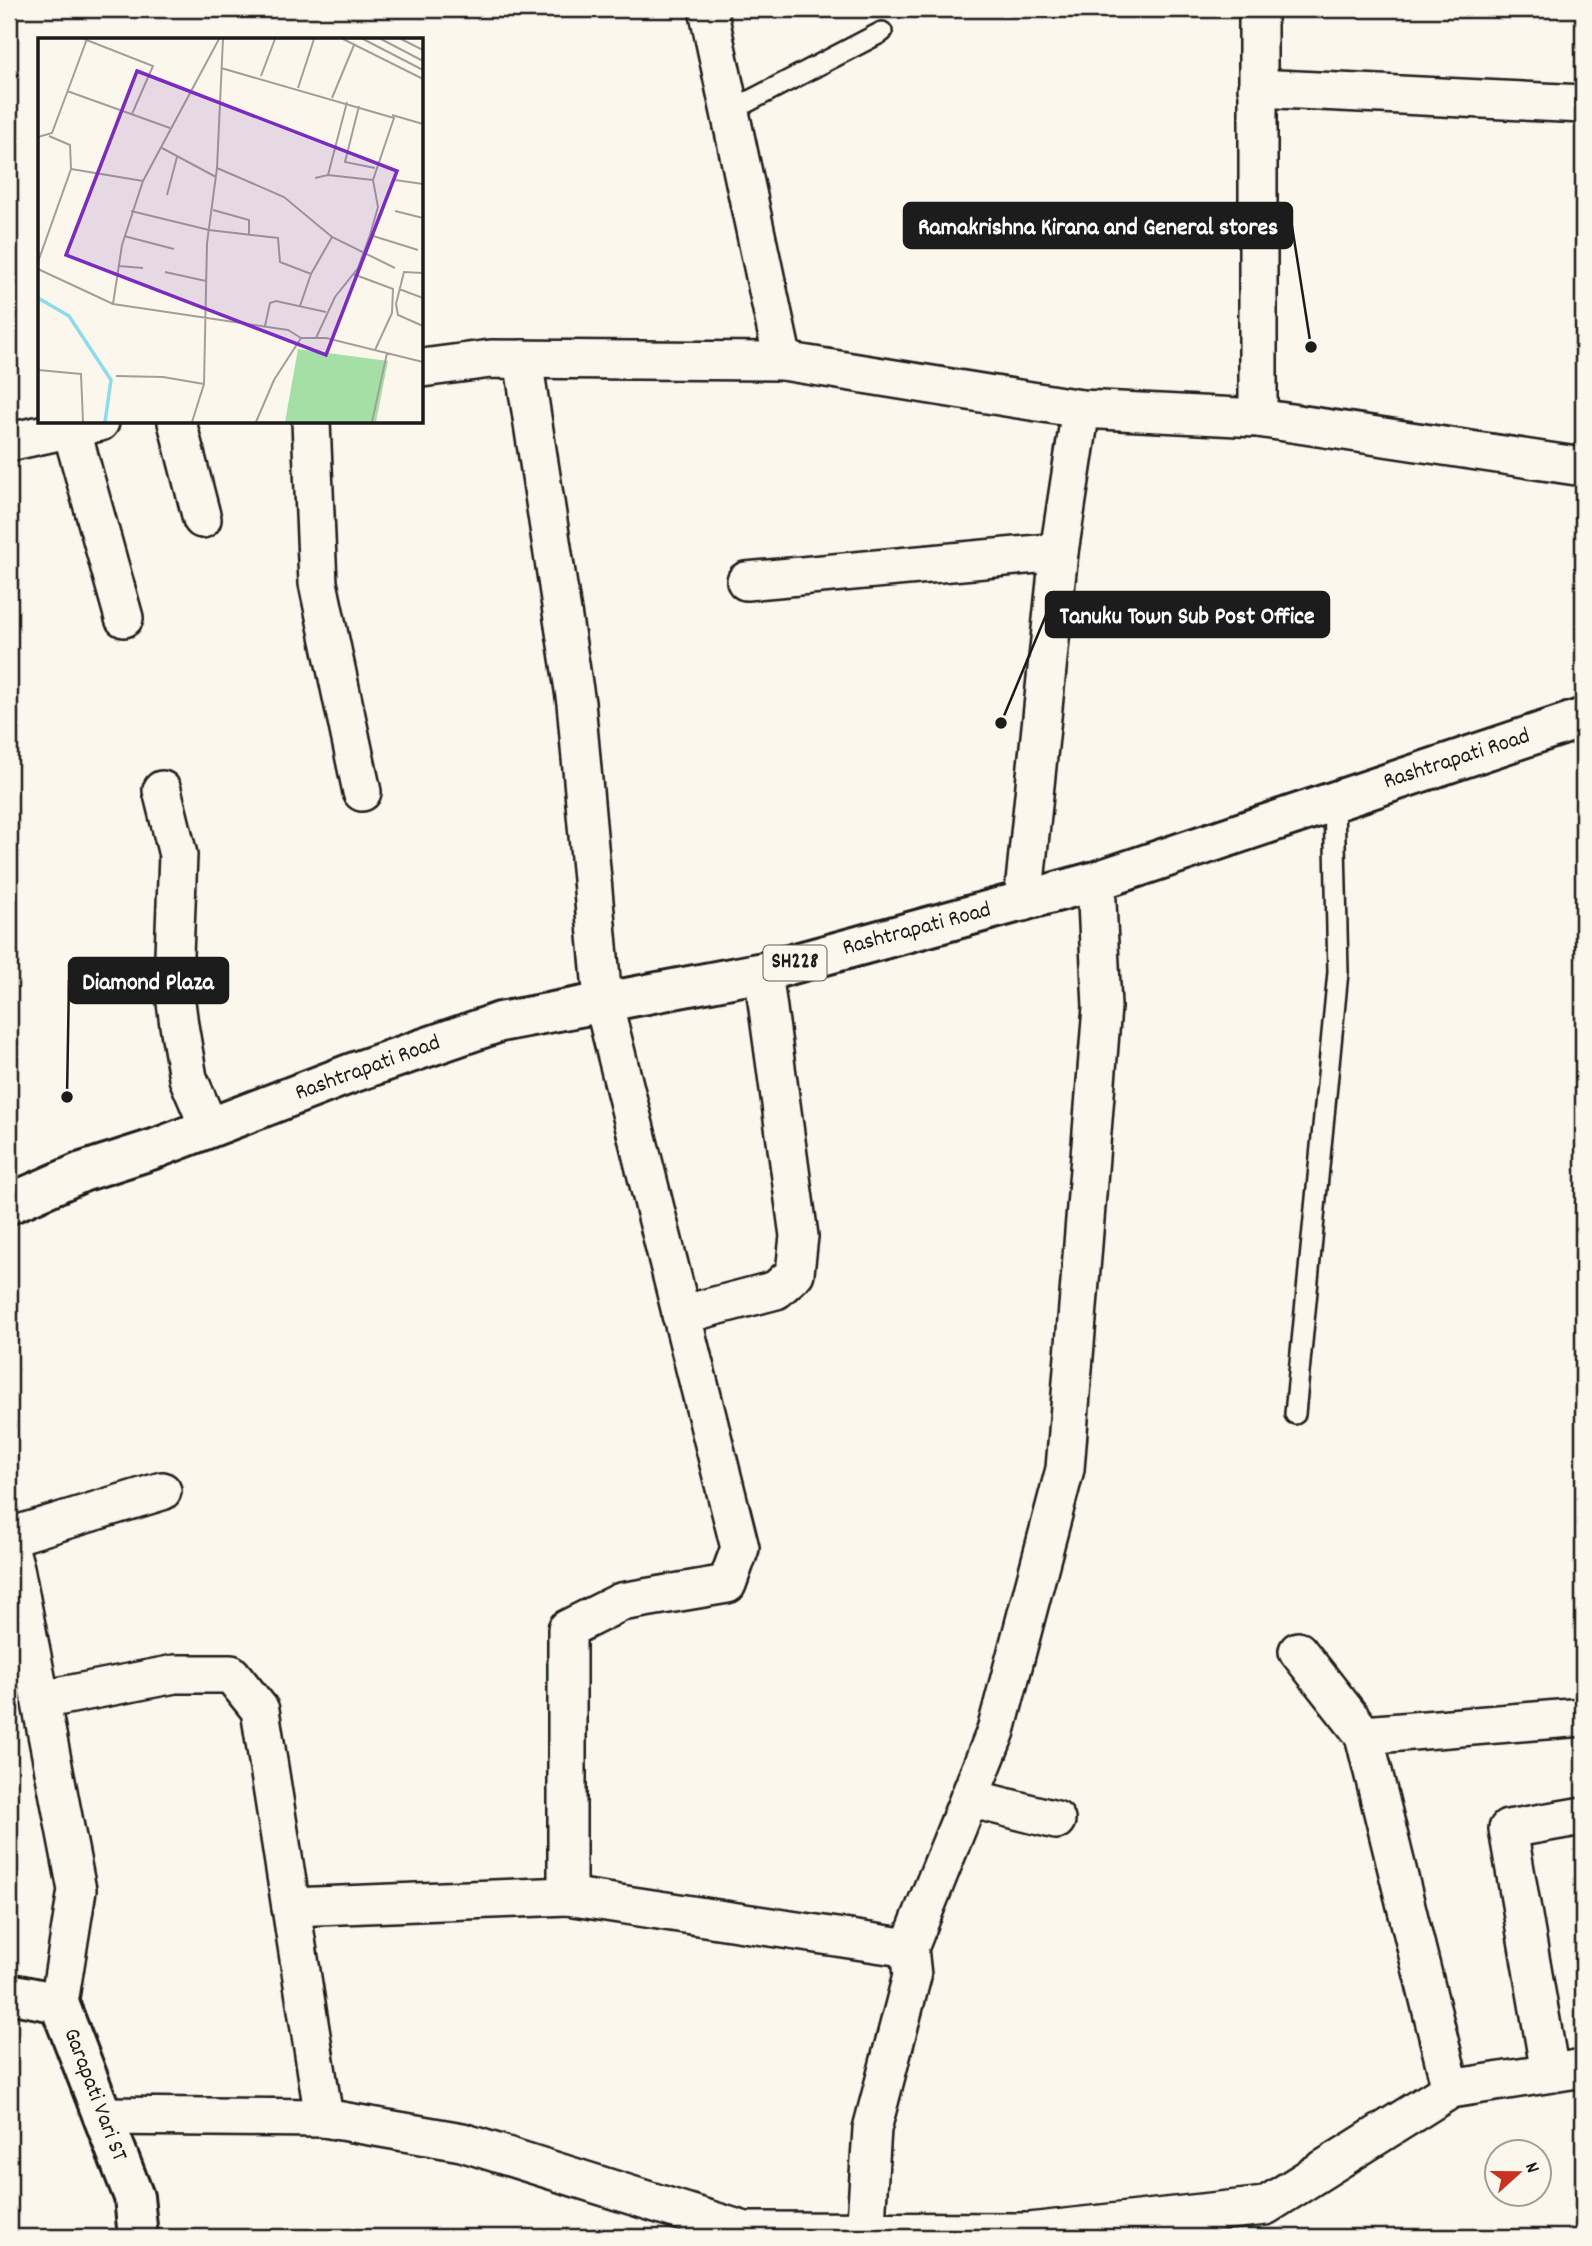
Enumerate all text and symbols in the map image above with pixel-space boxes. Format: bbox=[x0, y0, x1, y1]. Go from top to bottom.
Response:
inset map bbox=[38, 38, 424, 424]
callout: Ramakrishna Kirana and General stores bbox=[904, 203, 1292, 248]
text: Ramakrishna Kirana and General stores bbox=[918, 212, 1278, 246]
callout: Tanuku Town Sub Post Office bbox=[1046, 592, 1329, 637]
text: Tanuku Town Sub Post Office bbox=[1060, 601, 1315, 635]
street label: Rashtrapati Road bbox=[1379, 721, 1535, 799]
street label: Rashtrapati Road bbox=[839, 894, 995, 966]
road number: SH228 bbox=[764, 946, 826, 981]
callout: Diamond Plaza bbox=[69, 958, 228, 1003]
text: Diamond Plaza bbox=[82, 967, 214, 1001]
street label: Rashtrapati Road bbox=[291, 1027, 445, 1111]
street label: Garapati Vari ST bbox=[53, 2024, 135, 2166]
north arrow bbox=[1484, 2138, 1554, 2208]
text: N bbox=[1516, 2159, 1545, 2177]

